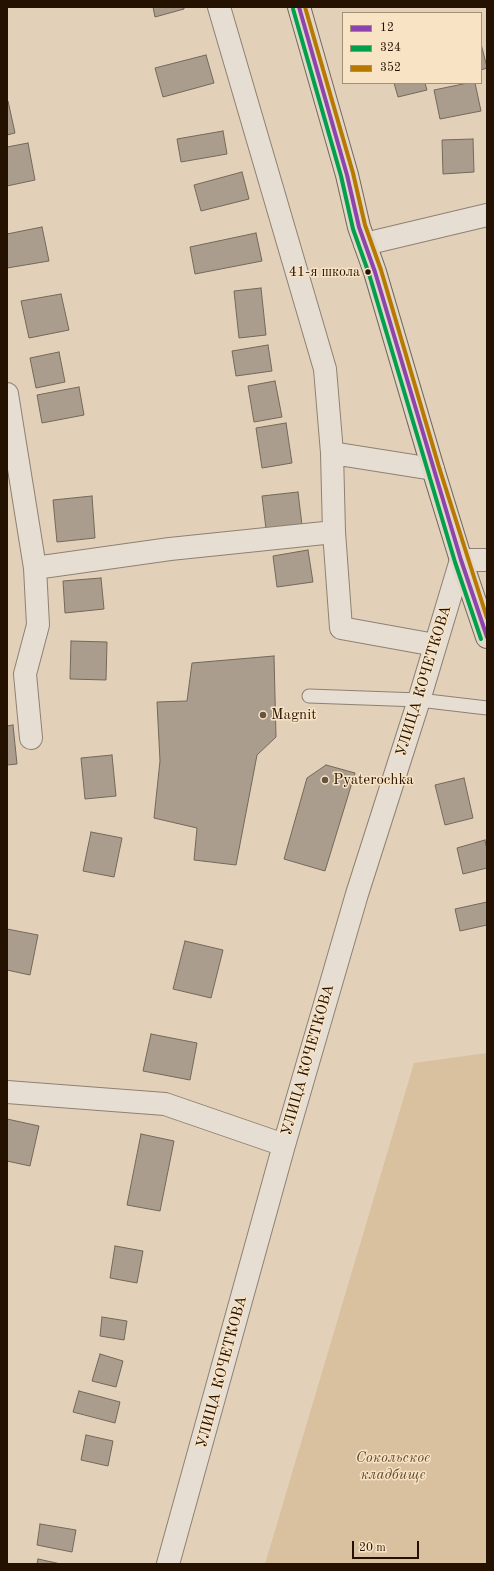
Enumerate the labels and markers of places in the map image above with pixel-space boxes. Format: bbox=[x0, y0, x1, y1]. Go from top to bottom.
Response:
place label: 41-я школа bbox=[289, 264, 360, 280]
marker: 41-я школа bbox=[363, 267, 373, 277]
place label: Magnit bbox=[271, 706, 316, 724]
marker: Magnit bbox=[258, 710, 268, 720]
place label: Pyaterochka bbox=[333, 771, 414, 789]
marker: Pyaterochka bbox=[320, 775, 330, 785]

